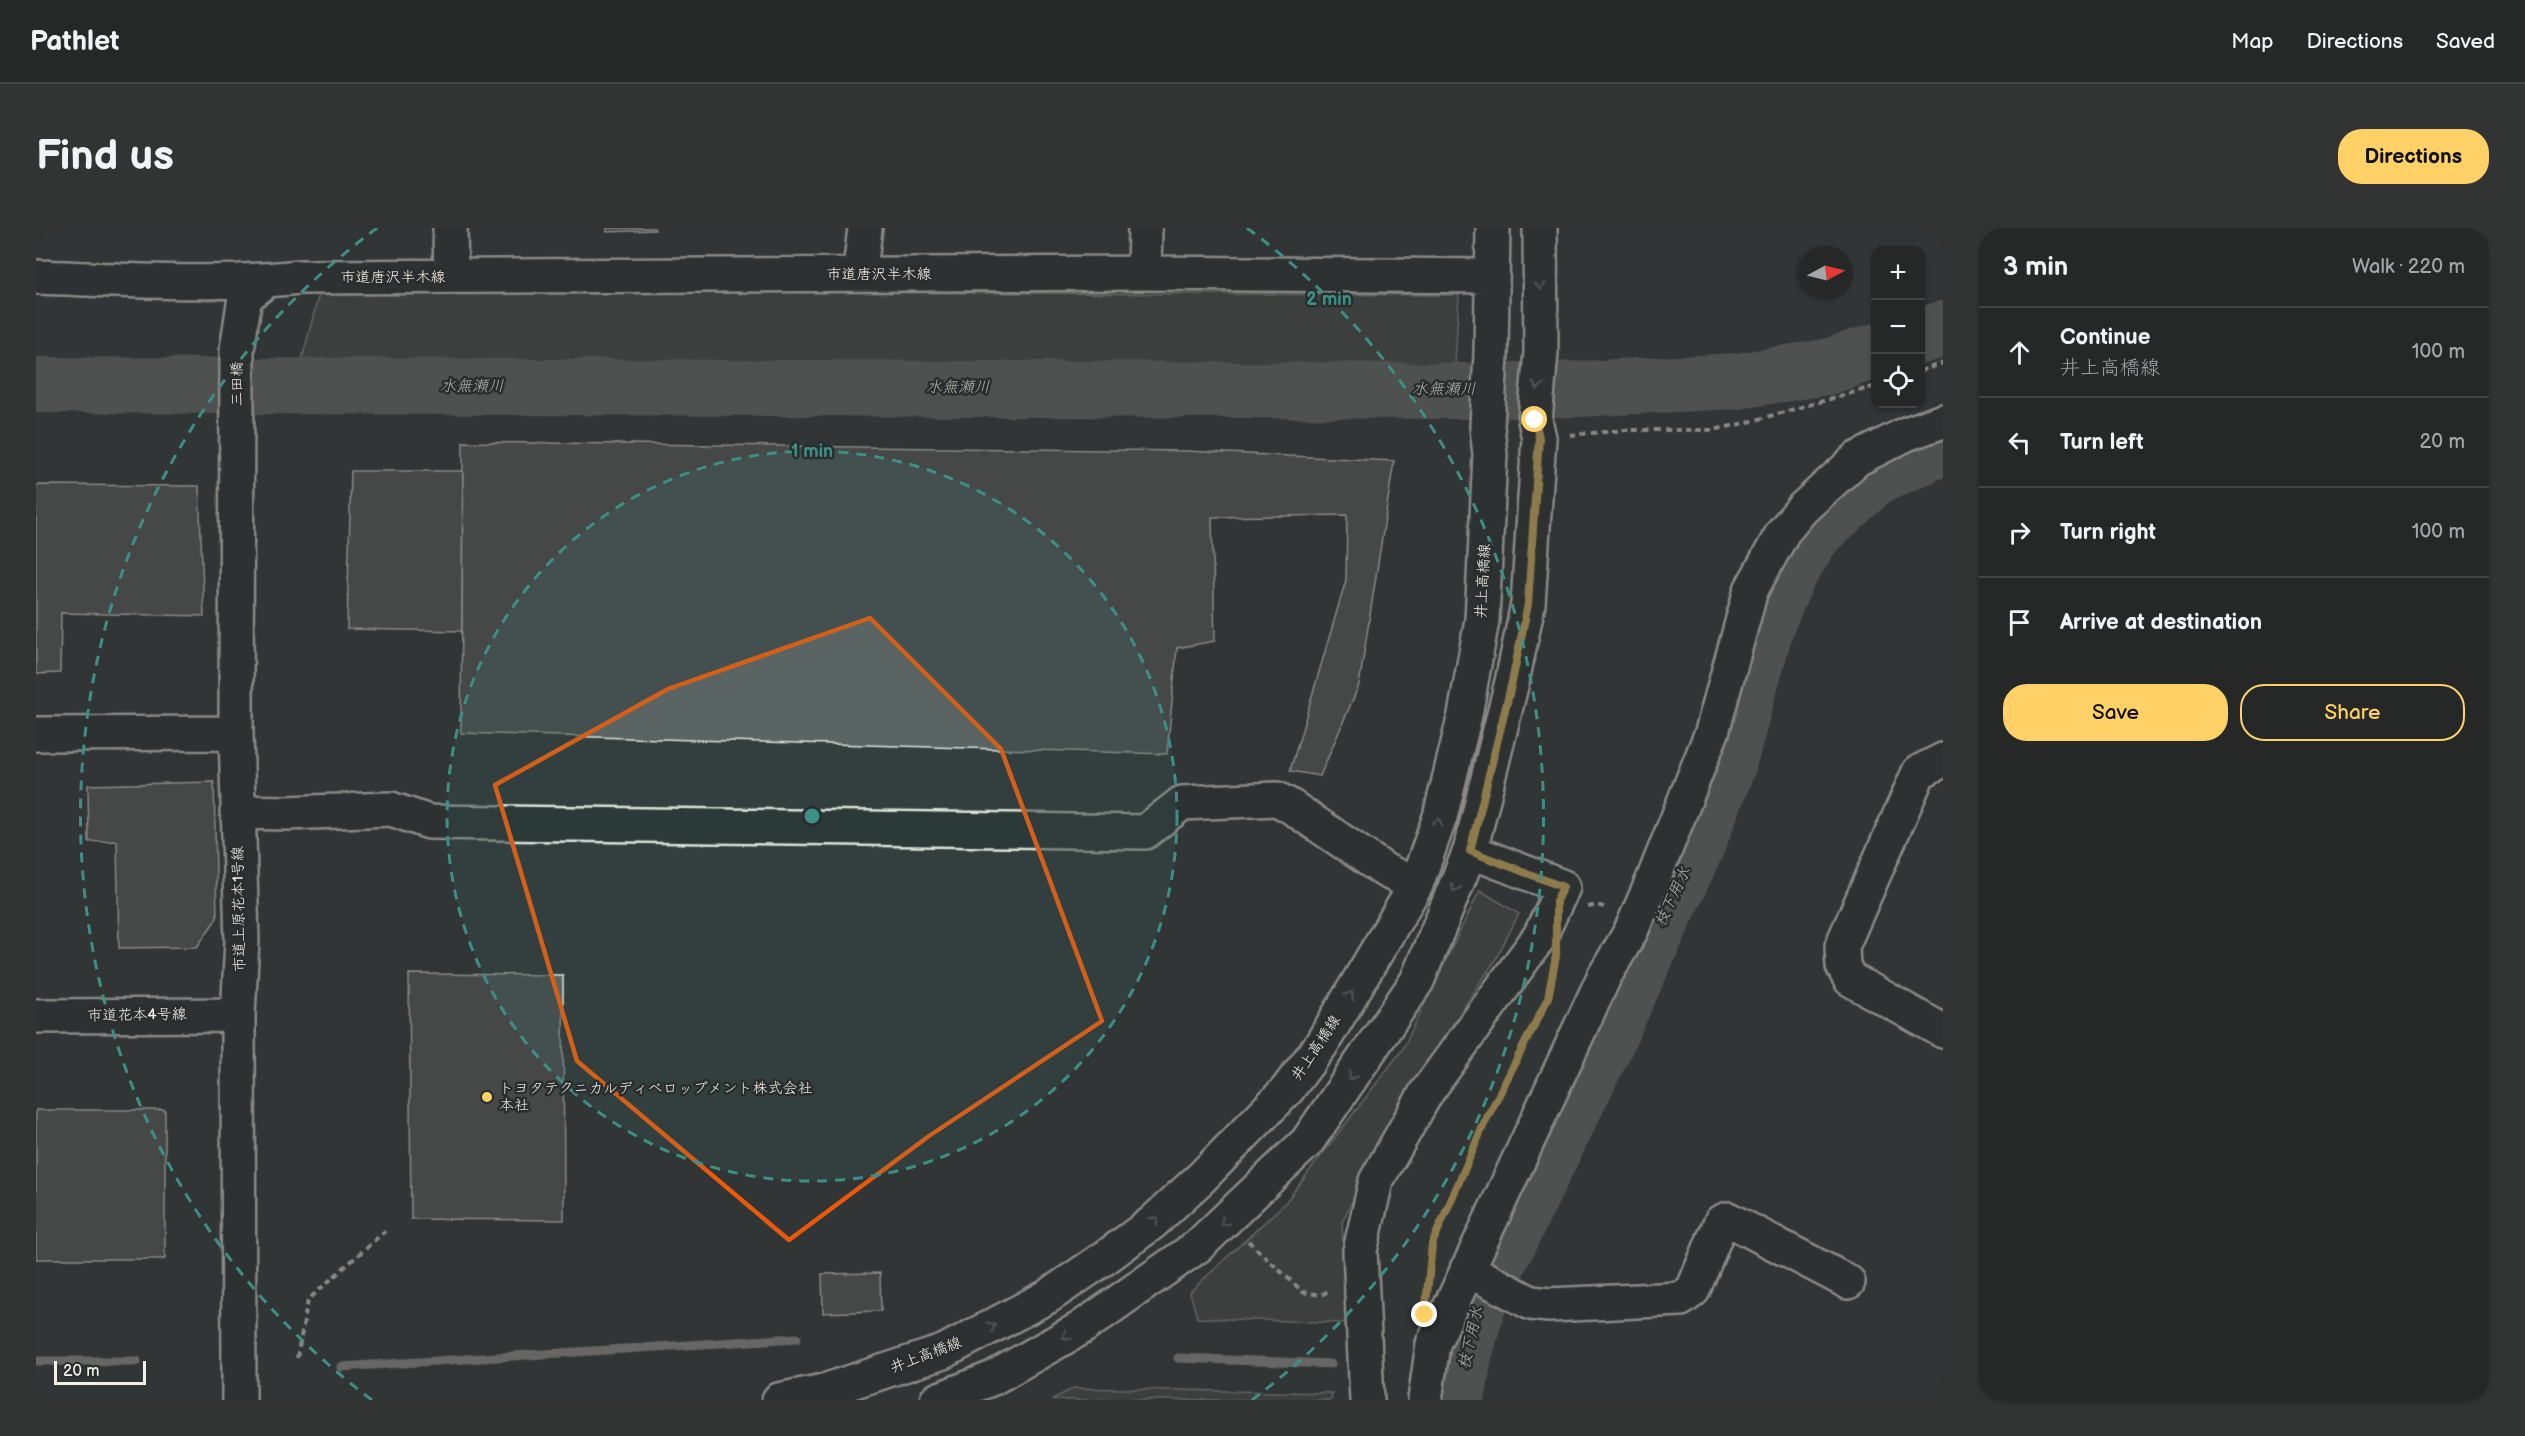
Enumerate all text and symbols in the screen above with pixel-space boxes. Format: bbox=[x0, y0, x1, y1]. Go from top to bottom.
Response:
text: Pathlet bbox=[30, 25, 119, 58]
text: Map bbox=[2231, 29, 2274, 54]
text: Directions bbox=[2307, 29, 2403, 54]
text: Saved bbox=[2436, 29, 2495, 54]
button: Directions bbox=[2338, 129, 2489, 184]
text: Find us bbox=[36, 131, 174, 182]
north arrow bbox=[1799, 246, 1853, 300]
map controls bbox=[1871, 246, 1925, 408]
button: + bbox=[1871, 246, 1925, 300]
text: 3 min bbox=[2003, 252, 2068, 283]
text: Walk · 220 m bbox=[2352, 255, 2465, 279]
street label: 市道唐沢半木線 bbox=[826, 265, 932, 284]
street label: 市道唐沢半木線 bbox=[340, 268, 446, 287]
one-way arrow bbox=[1534, 282, 1546, 291]
text: 2 min bbox=[1306, 289, 1352, 310]
button: − bbox=[1871, 300, 1925, 354]
text: Continue bbox=[2060, 324, 2150, 351]
icon: ahead bbox=[2003, 336, 2036, 369]
text: 100 m bbox=[2412, 340, 2465, 364]
button: locate bbox=[1871, 354, 1925, 408]
text: 井上高橋線 bbox=[2060, 356, 2160, 380]
street label: 三田橋 bbox=[228, 361, 247, 407]
water label: 水無瀬川 bbox=[440, 377, 504, 396]
water label: 水無瀬川 bbox=[926, 378, 990, 397]
water label: 水無瀬川 bbox=[1412, 380, 1476, 399]
one-way arrow bbox=[1532, 381, 1545, 391]
route start bbox=[1521, 406, 1547, 432]
icon: left bbox=[2003, 426, 2036, 459]
text: Turn left bbox=[2060, 429, 2144, 456]
text: 20 m bbox=[2420, 430, 2465, 454]
text: 1 min bbox=[791, 441, 833, 462]
icon: right bbox=[2003, 516, 2036, 549]
text: Turn right bbox=[2060, 519, 2156, 546]
text: 100 m bbox=[2412, 520, 2465, 544]
street label: 井上高橋線 bbox=[1472, 543, 1494, 619]
icon: arrive bbox=[2003, 606, 2036, 639]
text: Arrive at destination bbox=[2060, 609, 2262, 636]
button: Save bbox=[2003, 684, 2228, 741]
button: Share bbox=[2240, 684, 2465, 741]
centre of rings bbox=[802, 806, 822, 826]
one-way arrow bbox=[1431, 817, 1443, 828]
street label: 市道上原花本1号線 bbox=[228, 846, 250, 972]
water label: 枝下用水 bbox=[1651, 864, 1695, 930]
one-way arrow bbox=[1450, 881, 1462, 892]
one-way arrow bbox=[1343, 991, 1355, 1001]
street label: 市道花本4号線 bbox=[87, 1005, 187, 1025]
street label: 井上高橋線 bbox=[1287, 1012, 1345, 1084]
one-way arrow bbox=[1348, 1069, 1359, 1080]
place label: トヨタテクニカルディベロップメント株式会社 本社 bbox=[499, 1079, 813, 1115]
marker: トヨタテクニカルディベロップメント株式会社 本社 bbox=[480, 1090, 494, 1104]
one-way arrow bbox=[1220, 1214, 1231, 1225]
one-way arrow bbox=[1148, 1216, 1158, 1227]
route end bbox=[1411, 1301, 1437, 1327]
water label: 枝下用水 bbox=[1455, 1305, 1487, 1371]
one-way arrow bbox=[985, 1322, 996, 1333]
one-way arrow bbox=[1062, 1329, 1073, 1340]
street label: 井上高橋線 bbox=[888, 1333, 964, 1377]
scale bar bbox=[54, 1358, 146, 1386]
text: 20 m bbox=[63, 1362, 99, 1381]

